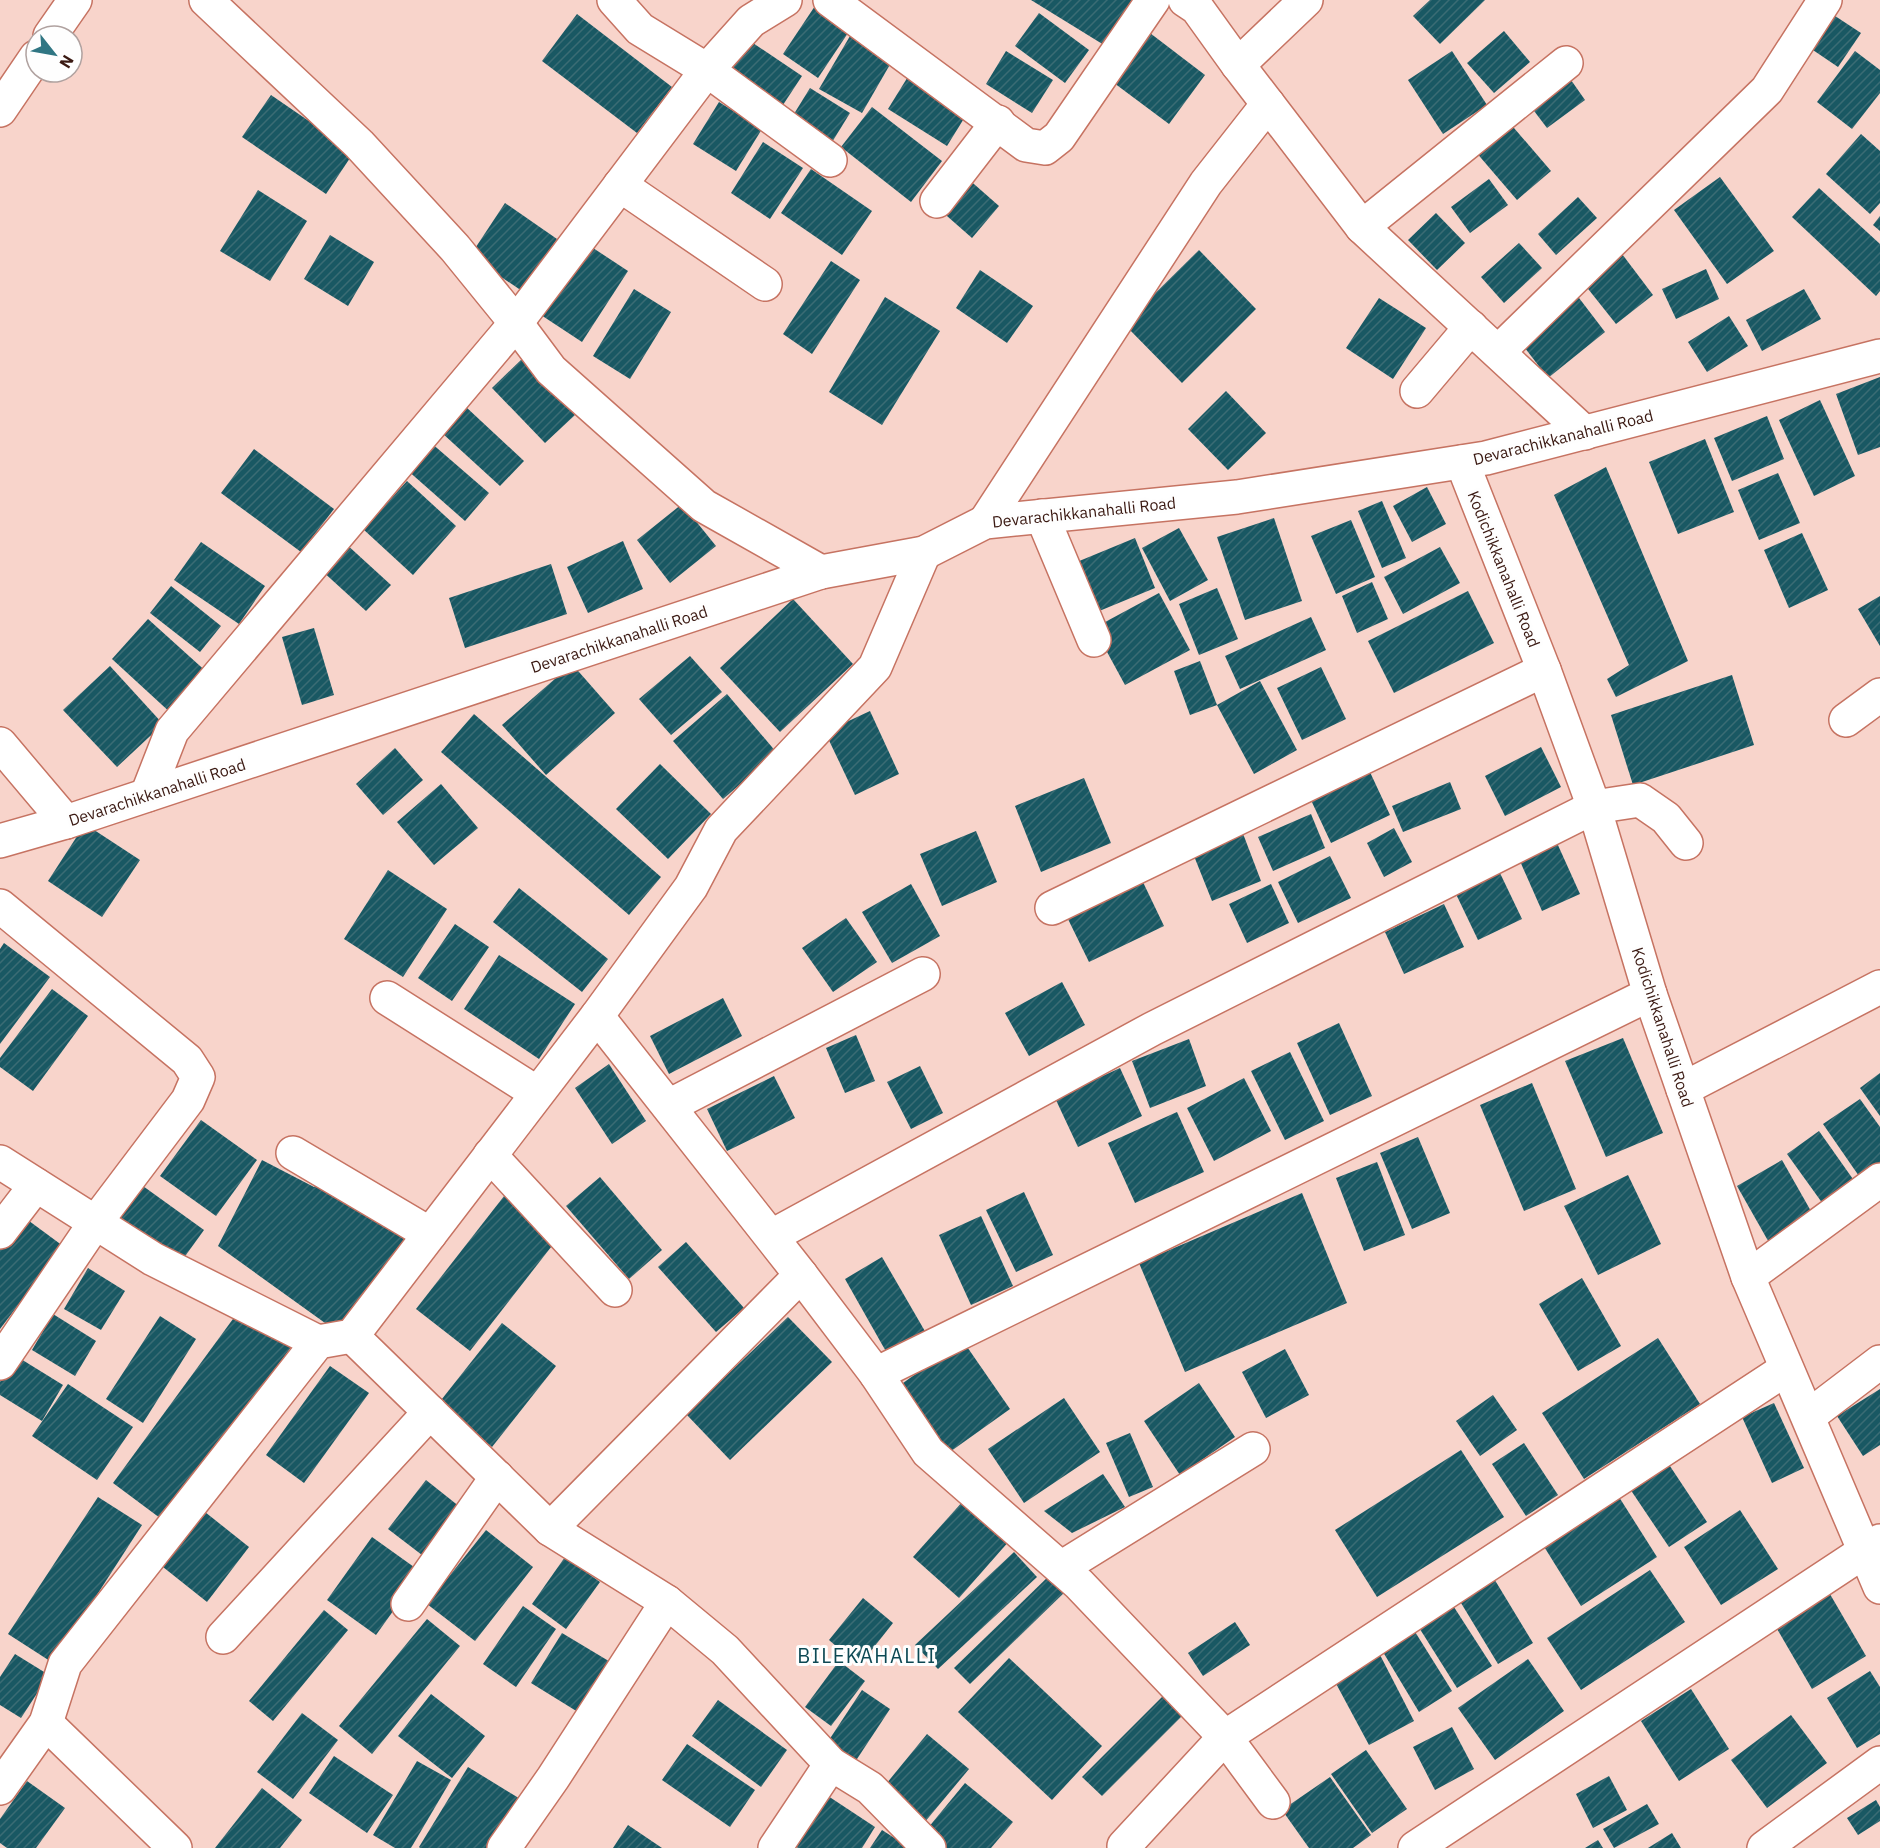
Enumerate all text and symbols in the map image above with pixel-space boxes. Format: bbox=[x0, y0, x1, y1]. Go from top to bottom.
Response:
north arrow bbox=[24, 24, 84, 84]
text: N bbox=[55, 52, 78, 72]
street label: Devarachikkanahalli Road bbox=[1471, 405, 1655, 469]
street label: Kodichikkanahalli Road bbox=[1463, 488, 1545, 650]
street label: Devarachikkanahalli Road bbox=[991, 492, 1177, 532]
street label: Devarachikkanahalli Road bbox=[528, 601, 710, 677]
street label: Devarachikkanahalli Road bbox=[66, 754, 248, 830]
street label: Kodichikkanahalli Road bbox=[1628, 945, 1698, 1109]
district label: BILEKAHALLI bbox=[797, 1642, 937, 1669]

